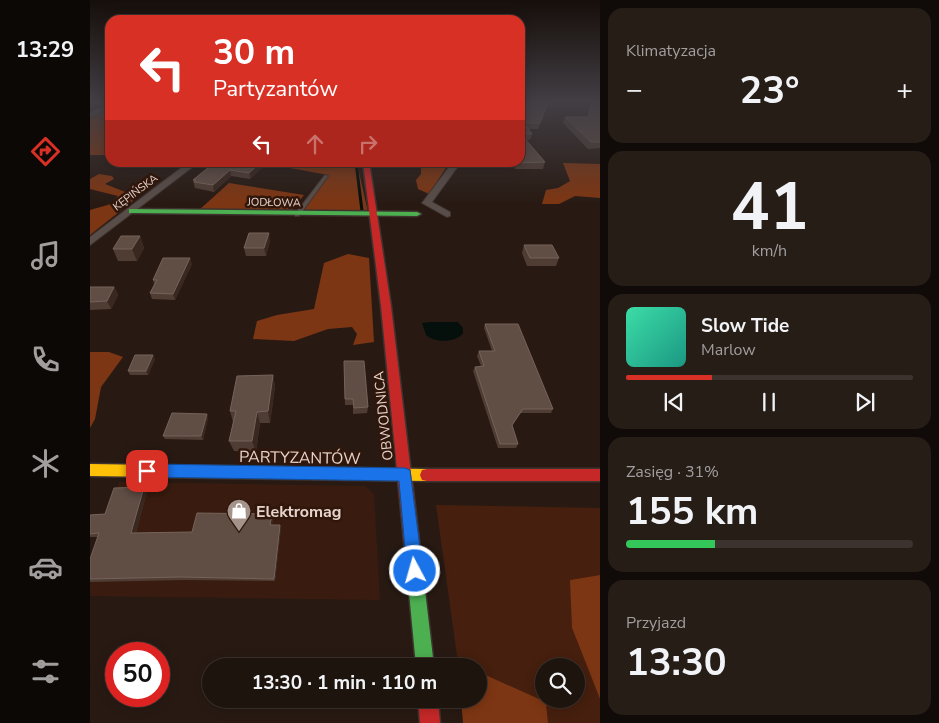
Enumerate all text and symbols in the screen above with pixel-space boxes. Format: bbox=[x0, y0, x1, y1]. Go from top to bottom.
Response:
text: 30 m bbox=[213, 29, 295, 76]
text: 13:29 bbox=[16, 35, 74, 65]
icon: left bbox=[130, 35, 195, 100]
text: Klimatyzacja bbox=[626, 40, 716, 62]
text: 23° bbox=[739, 65, 800, 116]
text: − bbox=[626, 71, 643, 109]
text: + bbox=[896, 71, 913, 109]
text: Partyzantów bbox=[213, 74, 338, 104]
icon: left bbox=[248, 130, 276, 158]
icon: ahead bbox=[301, 130, 329, 158]
icon: right bbox=[354, 130, 382, 158]
icon: directions bbox=[28, 134, 63, 169]
text: 41 bbox=[730, 163, 809, 252]
street label: KĘPIŃSKA bbox=[109, 170, 161, 214]
street label: JODŁOWA bbox=[246, 195, 301, 210]
icon: music bbox=[28, 238, 63, 273]
text: km/h bbox=[752, 240, 787, 262]
text: Slow Tide bbox=[701, 313, 789, 339]
text: Marlow bbox=[701, 339, 756, 361]
icon: phone bbox=[28, 342, 63, 377]
street label: OBWODNICA bbox=[369, 370, 398, 462]
icon: previous bbox=[660, 388, 688, 416]
icon: pause bbox=[755, 388, 783, 416]
icon: next bbox=[851, 388, 879, 416]
icon: climate bbox=[28, 446, 63, 481]
street label: PARTYZANTÓW bbox=[239, 446, 361, 470]
pin bbox=[126, 450, 168, 492]
icon: arrive bbox=[133, 457, 161, 485]
text: Zasięg · 31% bbox=[626, 461, 719, 483]
text: 155 km bbox=[626, 486, 758, 537]
shop icon: Elektromag bbox=[226, 498, 252, 532]
place label: Elektromag bbox=[256, 501, 342, 523]
position arrow bbox=[388, 544, 440, 596]
icon: car bbox=[28, 550, 63, 585]
text: Przyjazd bbox=[626, 612, 686, 634]
text: 13:30 bbox=[626, 637, 727, 688]
speed limit sign: 50 bbox=[105, 642, 170, 707]
icon: filters bbox=[28, 654, 63, 689]
map controls bbox=[535, 658, 585, 708]
button: search bbox=[535, 658, 585, 708]
text: 13:30 · 1 min · 110 m bbox=[252, 670, 437, 696]

